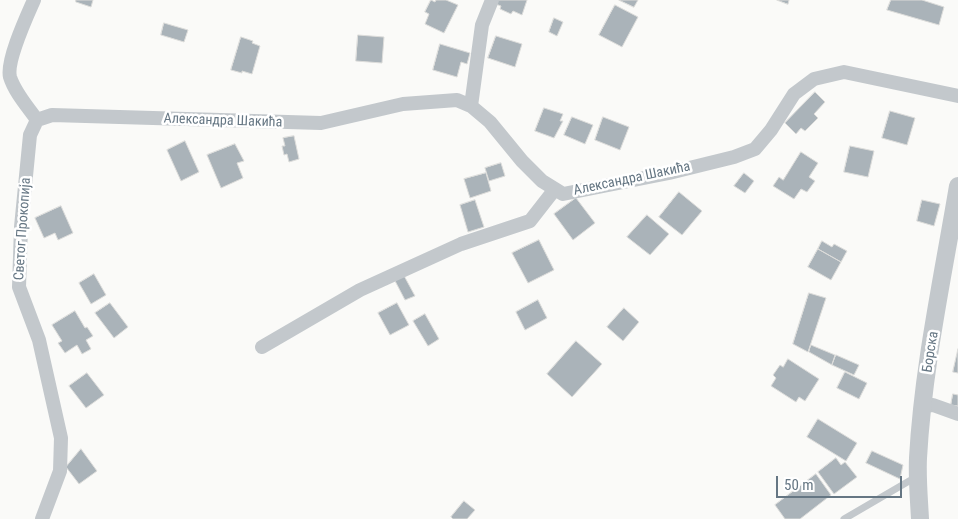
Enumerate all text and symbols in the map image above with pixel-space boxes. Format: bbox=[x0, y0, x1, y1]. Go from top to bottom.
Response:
street label: Александра Шакића bbox=[163, 111, 283, 131]
street label: Александра Шакића bbox=[572, 158, 692, 200]
street label: Светог Прокопија bbox=[11, 177, 35, 281]
street label: Борска bbox=[919, 330, 943, 374]
scale bar bbox=[778, 466, 904, 498]
text: 50 m bbox=[784, 476, 814, 494]

